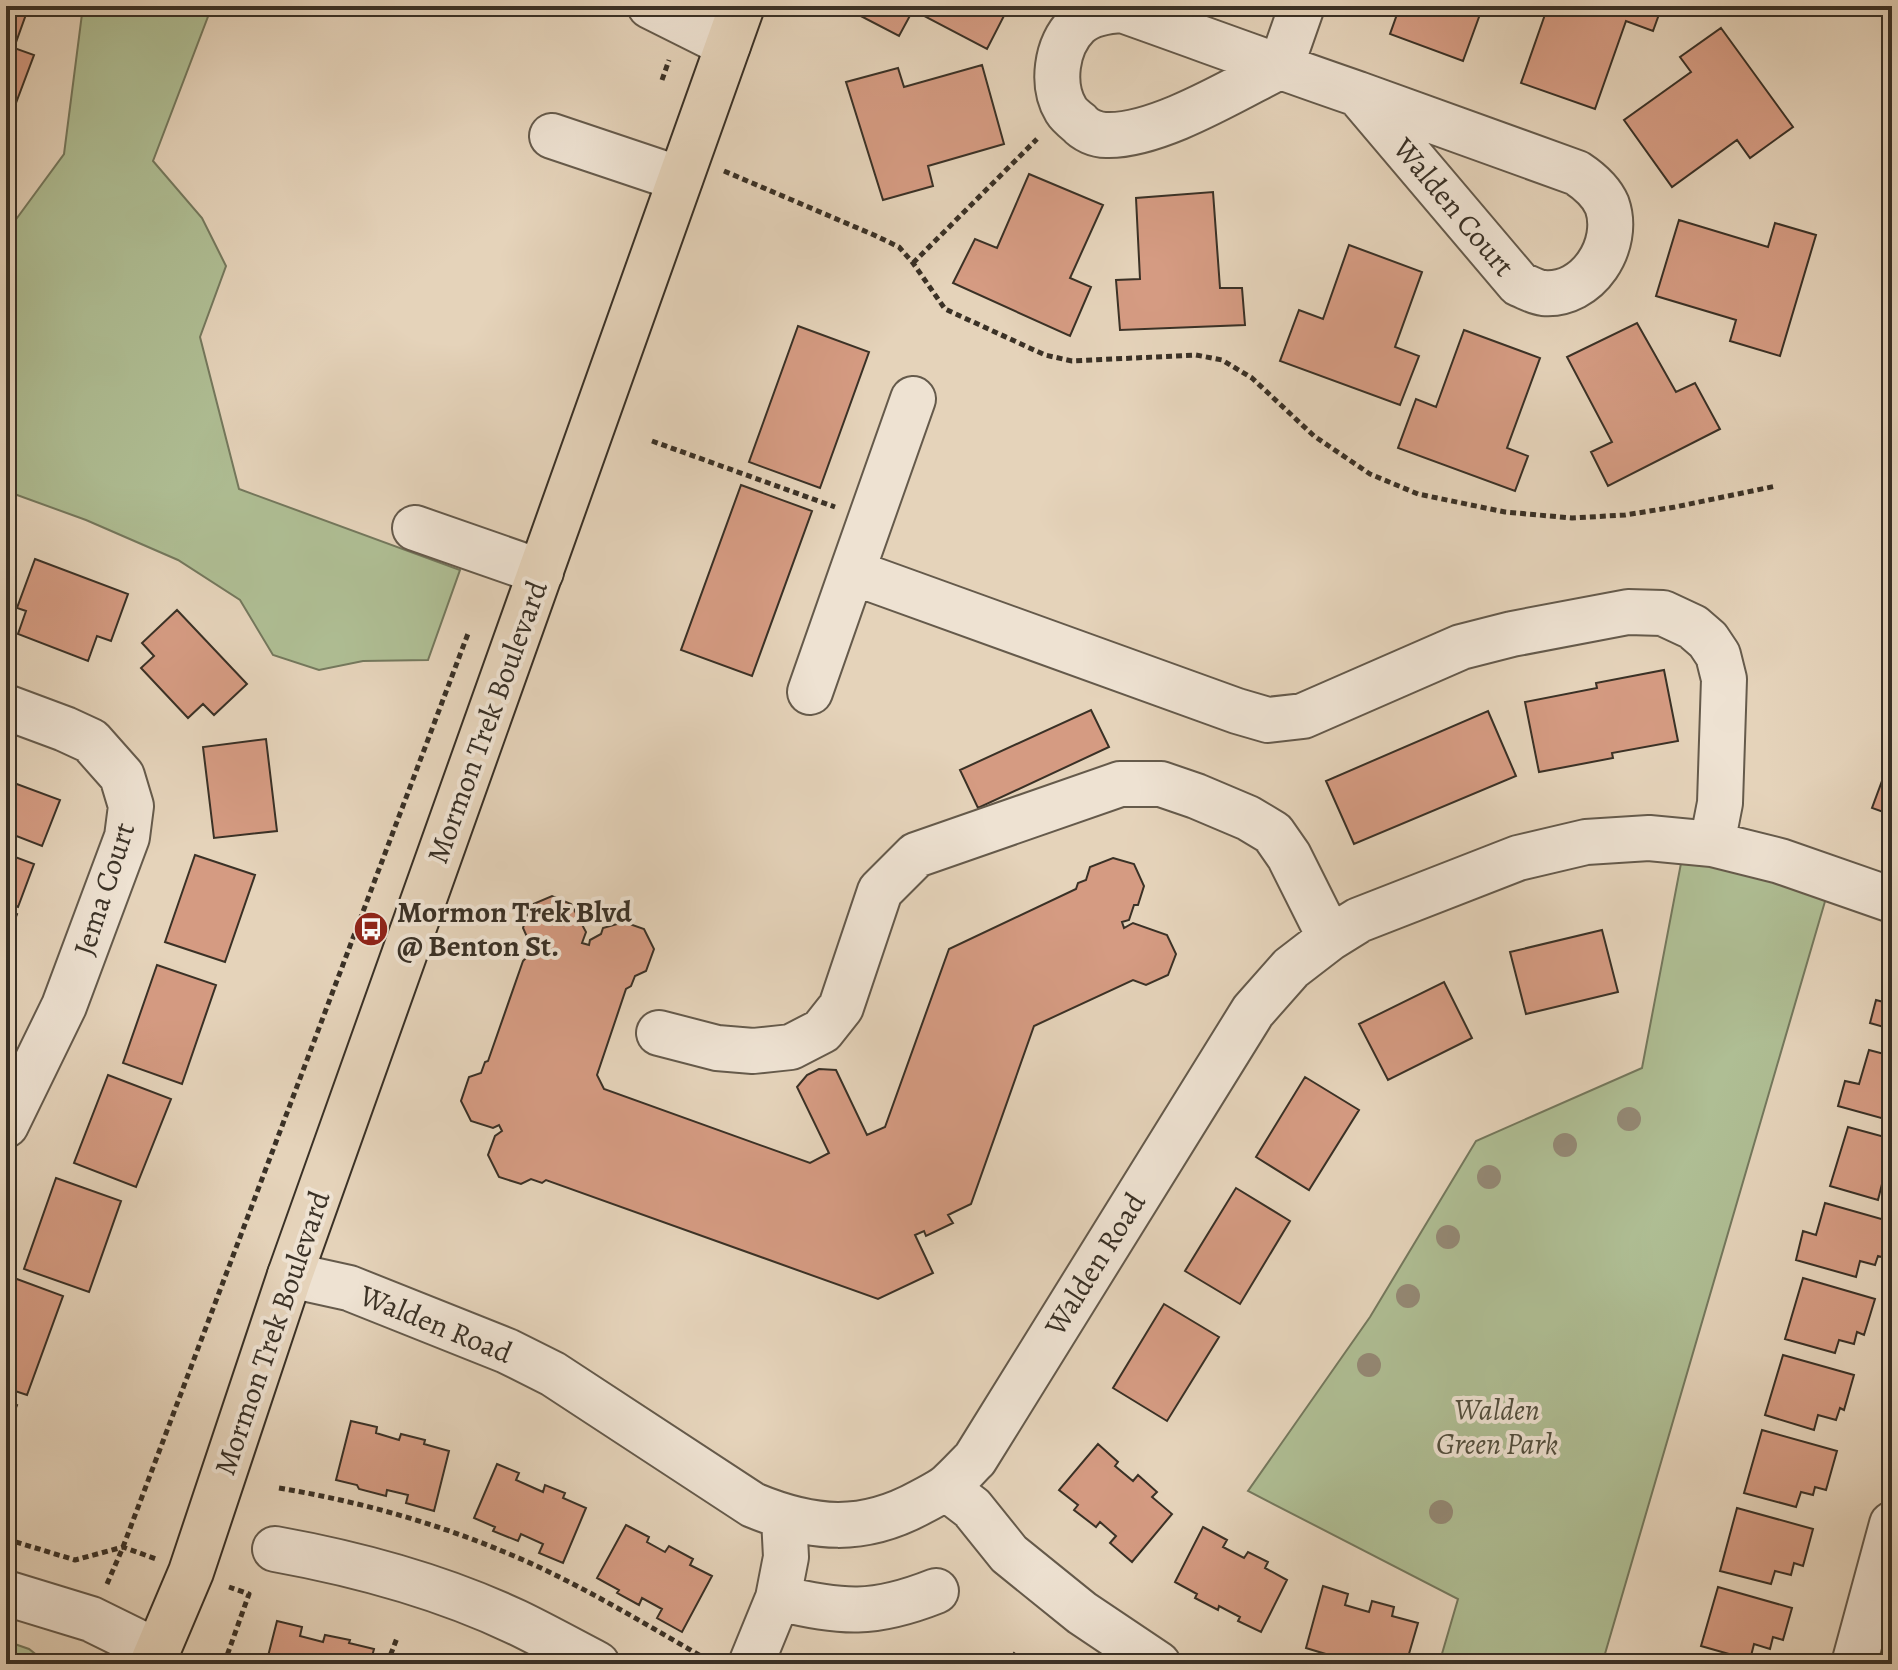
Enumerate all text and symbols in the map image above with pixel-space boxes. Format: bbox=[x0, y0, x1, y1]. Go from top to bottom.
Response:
street label: Walden Court bbox=[1384, 128, 1524, 285]
street label: Mormon Trek Boulevard bbox=[417, 574, 557, 869]
street label: Jema Court bbox=[64, 817, 144, 961]
place label: Mormon Trek Blvd @ Benton St. bbox=[397, 892, 633, 966]
bus stop icon: Mormon Trek Blvd @ Benton St. bbox=[352, 910, 390, 948]
street label: Walden Road bbox=[1035, 1184, 1155, 1344]
street label: Mormon Trek Boulevard bbox=[205, 1185, 340, 1480]
street label: Walden Road bbox=[353, 1275, 519, 1373]
park label: Walden Green Park bbox=[1436, 1390, 1558, 1464]

